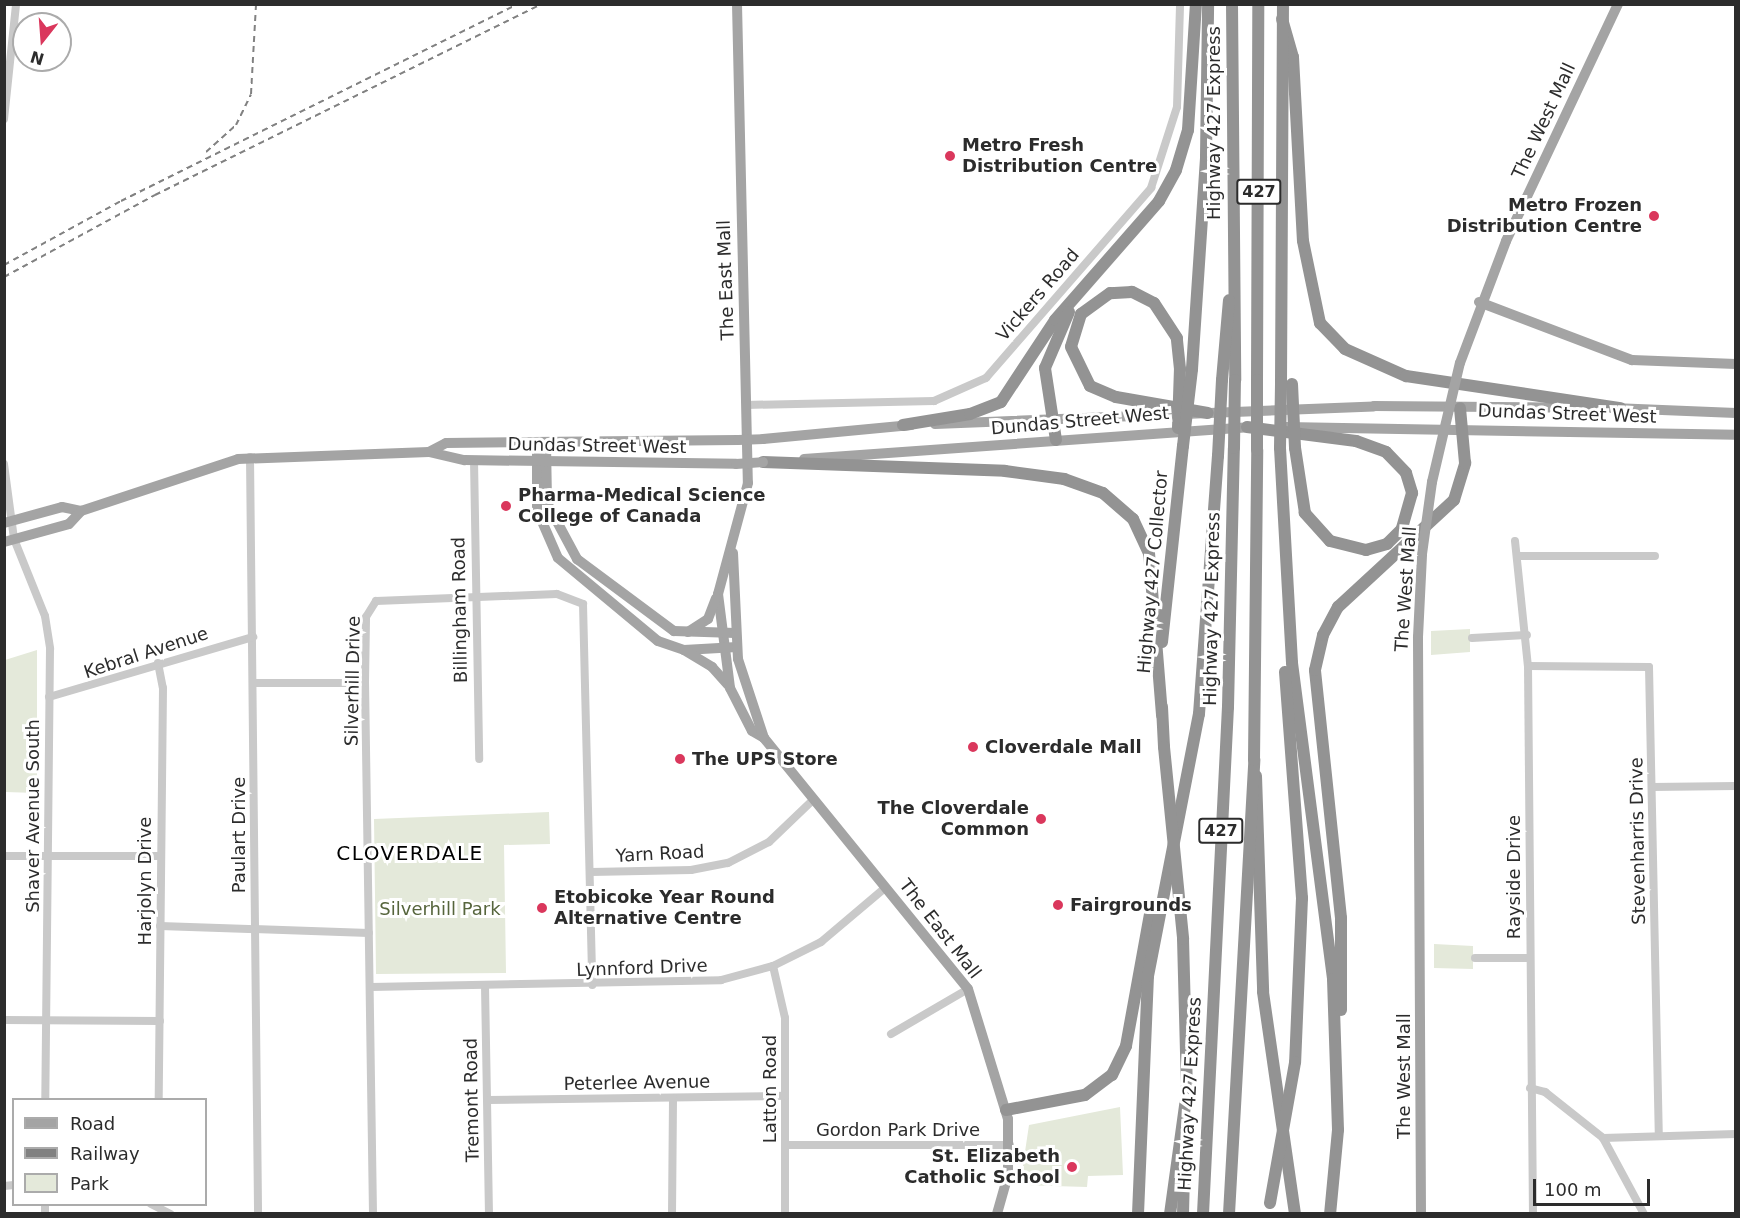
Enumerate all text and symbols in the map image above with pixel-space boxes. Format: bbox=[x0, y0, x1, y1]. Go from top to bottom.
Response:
north arrow bbox=[12, 12, 72, 72]
street label: Highway 427 Express bbox=[1203, 26, 1225, 220]
text: N bbox=[28, 47, 46, 69]
street label: The West Mall bbox=[1508, 59, 1580, 183]
place label: Metro Fresh Distribution Centre bbox=[962, 135, 1157, 178]
marker: Metro Fresh Distribution Centre bbox=[943, 149, 957, 163]
road number: 427 bbox=[1235, 179, 1283, 205]
place label: Metro Frozen Distribution Centre bbox=[1447, 195, 1642, 238]
marker: Metro Frozen Distribution Centre bbox=[1647, 209, 1661, 223]
street label: The East Mall bbox=[713, 219, 739, 341]
street label: Vickers Road bbox=[992, 244, 1084, 346]
street label: Dundas Street West bbox=[1477, 400, 1657, 428]
street label: Dundas Street West bbox=[990, 402, 1170, 440]
street label: Dundas Street West bbox=[507, 434, 687, 458]
street label: Highway 427 Collector bbox=[1133, 470, 1173, 674]
place label: Pharma-Medical Science College of Canada bbox=[518, 485, 766, 528]
marker: Pharma-Medical Science College of Canada bbox=[499, 499, 513, 513]
street label: Highway 427 Express bbox=[1200, 512, 1224, 706]
street label: The West Mall bbox=[1391, 526, 1421, 652]
street label: Billingham Road bbox=[448, 537, 472, 683]
street label: Silverhill Drive bbox=[341, 616, 365, 746]
street label: Kebral Avenue bbox=[81, 623, 211, 683]
street label: Shaver Avenue South bbox=[22, 719, 44, 913]
place label: Cloverdale Mall bbox=[985, 736, 1142, 758]
marker: Cloverdale Mall bbox=[966, 740, 980, 754]
place label: The UPS Store bbox=[692, 748, 838, 770]
marker: The UPS Store bbox=[673, 752, 687, 766]
street label: Stevenharris Drive bbox=[1626, 757, 1650, 925]
street label: Paulart Drive bbox=[228, 777, 250, 893]
place label: The Cloverdale Common bbox=[877, 798, 1029, 840]
marker: The Cloverdale Common bbox=[1034, 812, 1048, 826]
street label: Rayside Drive bbox=[1503, 815, 1525, 939]
street label: Harjolyn Drive bbox=[134, 817, 156, 945]
road number: 427 bbox=[1197, 818, 1245, 844]
district label: CLOVERDALE bbox=[336, 841, 484, 865]
street label: Yarn Road bbox=[615, 841, 705, 867]
street label: The East Mall bbox=[894, 875, 986, 983]
place label: Etobicoke Year Round Alternative Centre bbox=[554, 887, 775, 930]
place label: Fairgrounds bbox=[1070, 894, 1192, 916]
park label: Silverhill Park bbox=[379, 898, 501, 920]
marker: Fairgrounds bbox=[1051, 898, 1065, 912]
marker: Etobicoke Year Round Alternative Centre bbox=[535, 901, 549, 915]
street label: Lynnford Drive bbox=[576, 955, 708, 981]
street label: Highway 427 Express bbox=[1174, 997, 1206, 1191]
street label: The West Mall bbox=[1393, 1013, 1415, 1139]
street label: Latton Road bbox=[759, 1035, 781, 1143]
street label: Tremont Road bbox=[460, 1038, 484, 1162]
street label: Peterlee Avenue bbox=[564, 1071, 710, 1095]
legend bbox=[12, 1098, 207, 1206]
text: Road bbox=[70, 1113, 115, 1134]
street label: Gordon Park Drive bbox=[816, 1119, 980, 1141]
text: Railway bbox=[70, 1143, 140, 1164]
place label: St. Elizabeth Catholic School bbox=[904, 1146, 1060, 1188]
marker: St. Elizabeth Catholic School bbox=[1065, 1160, 1079, 1174]
scale bar bbox=[1536, 1167, 1653, 1205]
text: Park bbox=[70, 1173, 109, 1194]
text: 100 m bbox=[1544, 1179, 1602, 1200]

